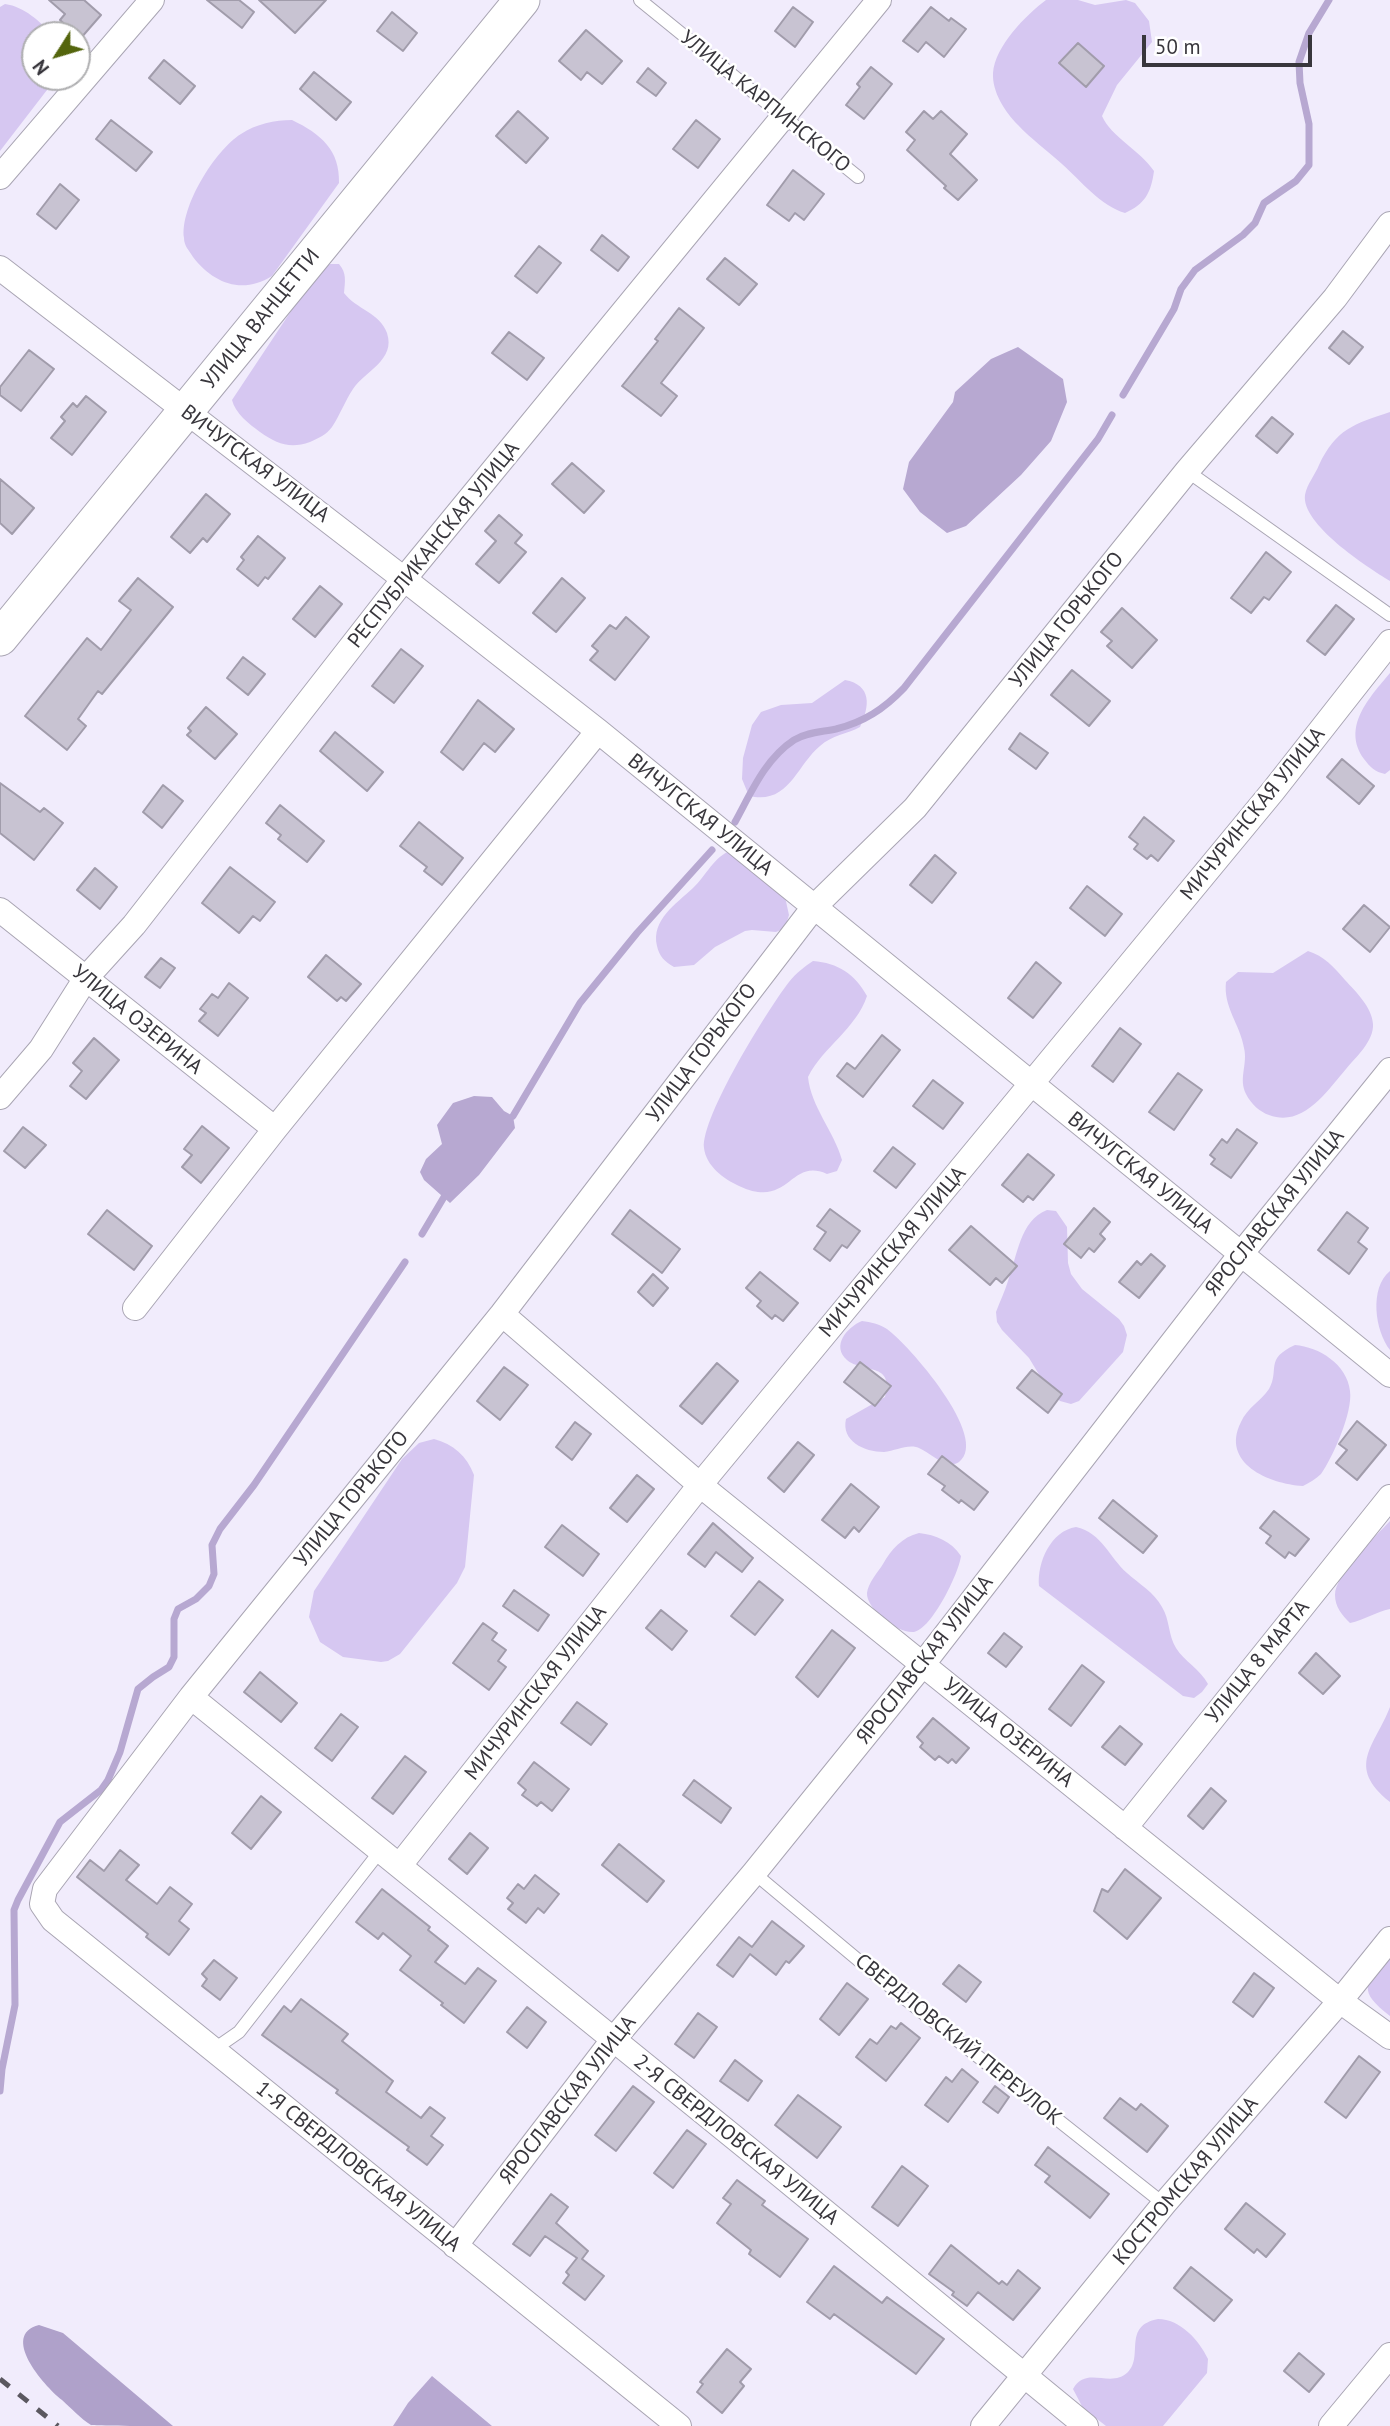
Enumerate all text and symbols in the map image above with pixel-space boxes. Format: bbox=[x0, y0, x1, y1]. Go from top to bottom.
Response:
north arrow bbox=[21, 21, 91, 91]
scale bar bbox=[1145, 21, 1315, 65]
street label: УЛИЦА КАРПИНСКОГО bbox=[675, 26, 855, 178]
text: 50 m bbox=[1155, 33, 1201, 60]
text: N bbox=[27, 55, 54, 80]
street label: УЛИЦА ВАНЦЕТТИ bbox=[197, 244, 325, 394]
street label: ВИЧУГСКАЯ УЛИЦА bbox=[176, 400, 334, 528]
street label: РЕСПУБЛИКАНСКАЯ УЛИЦА bbox=[343, 437, 525, 653]
street label: УЛИЦА ГОРЬКОГО bbox=[1005, 547, 1129, 693]
street label: МИЧУРИНСКАЯ УЛИЦА bbox=[1176, 722, 1330, 906]
street label: ВИЧУГСКАЯ УЛИЦА bbox=[622, 749, 778, 881]
street label: УЛИЦА ОЗЕРИНА bbox=[67, 960, 207, 1080]
street label: УЛИЦА ГОРЬКОГО bbox=[642, 979, 762, 1127]
street label: ВИЧУГСКАЯ УЛИЦА bbox=[1062, 1107, 1218, 1239]
street label: ЯРОСЛАВСКАЯ УЛИЦА bbox=[1200, 1125, 1350, 1301]
street label: МИЧУРИНСКАЯ УЛИЦА bbox=[814, 1162, 972, 1342]
street label: УЛИЦА ГОРЬКОГО bbox=[290, 1426, 414, 1572]
street label: ЯРОСЛАВСКАЯ УЛИЦА bbox=[851, 1571, 999, 1749]
street label: УЛИЦА 8 МАРТА bbox=[1201, 1596, 1315, 1728]
street label: МИЧУРИНСКАЯ УЛИЦА bbox=[460, 1600, 612, 1786]
street label: УЛИЦА ОЗЕРИНА bbox=[938, 1673, 1078, 1793]
street label: СВЕРДЛОВСКИЙ ПЕРЕУЛОК bbox=[850, 1949, 1066, 2131]
street label: ЯРОСЛАВСКАЯ УЛИЦА bbox=[494, 2011, 642, 2189]
street label: 2-Я СВЕРДЛОВСКАЯ УЛИЦА bbox=[628, 2050, 844, 2230]
street label: 1-Я СВЕРДЛОВСКАЯ УЛИЦА bbox=[250, 2077, 466, 2257]
street label: КОСТРОМСКАЯ УЛИЦА bbox=[1108, 2092, 1264, 2270]

